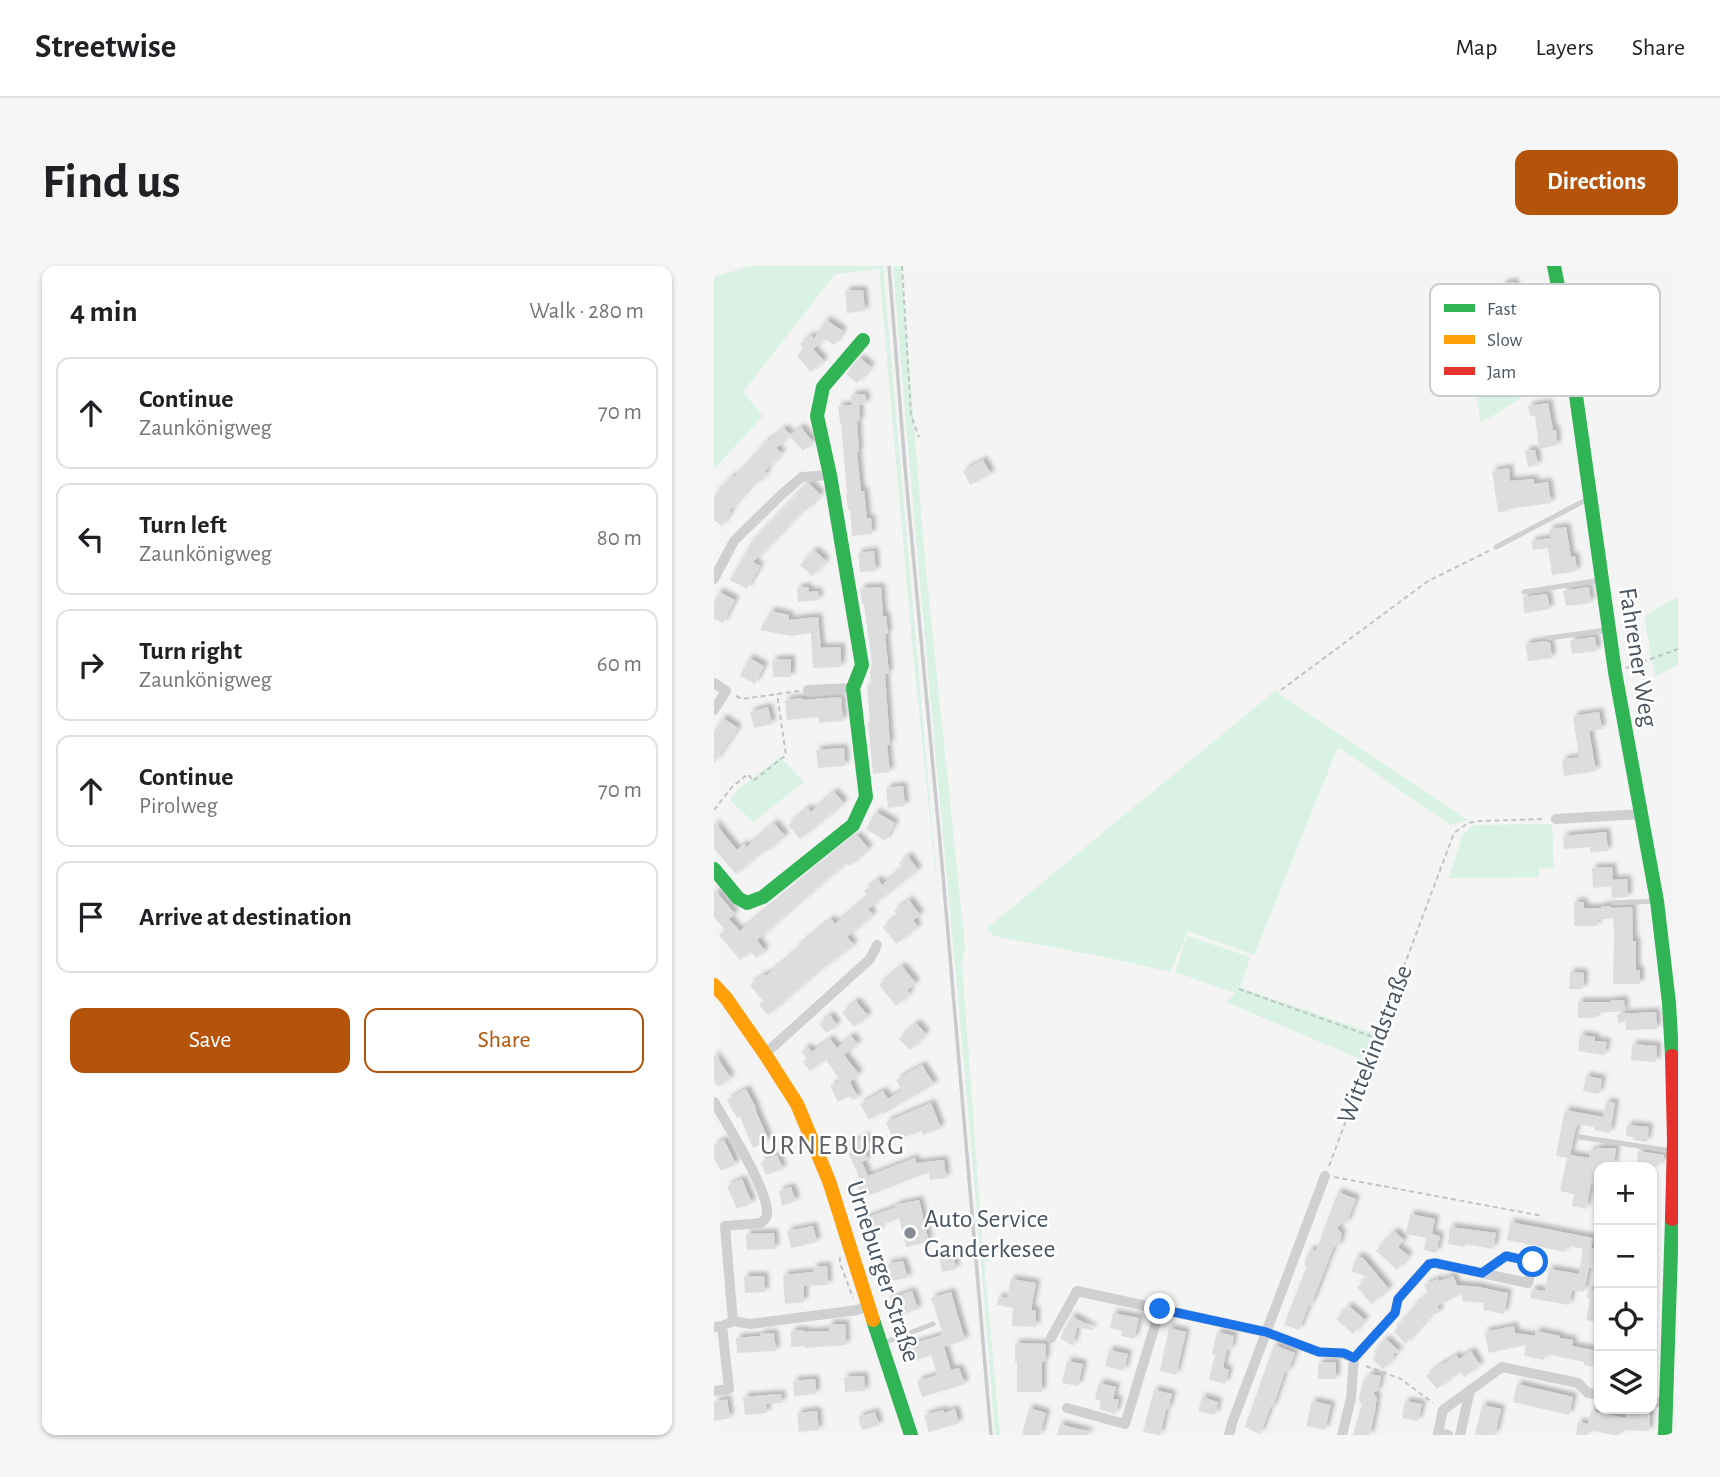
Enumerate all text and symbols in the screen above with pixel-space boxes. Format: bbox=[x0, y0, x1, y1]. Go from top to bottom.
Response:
text: Streetwise bbox=[35, 31, 176, 64]
text: Map bbox=[1455, 36, 1497, 60]
text: Layers bbox=[1535, 36, 1594, 60]
text: Share bbox=[1632, 36, 1685, 60]
button: Directions bbox=[1515, 150, 1678, 215]
text: Find us bbox=[42, 158, 181, 207]
legend bbox=[1430, 284, 1660, 396]
text: 4 min bbox=[70, 297, 138, 327]
text: Walk · 280 m bbox=[529, 300, 644, 323]
text: Fast bbox=[1487, 300, 1517, 319]
text: Slow bbox=[1487, 331, 1523, 350]
text: Jam bbox=[1487, 363, 1516, 382]
text: Continue bbox=[139, 386, 234, 412]
icon: ahead bbox=[72, 394, 110, 432]
text: 70 m bbox=[598, 401, 642, 424]
text: Zaunkönigweg bbox=[139, 417, 272, 440]
text: Turn left bbox=[139, 512, 227, 538]
icon: left bbox=[72, 520, 110, 558]
text: 80 m bbox=[597, 527, 642, 550]
text: Zaunkönigweg bbox=[139, 543, 272, 566]
street label: Fahrener Weg bbox=[1614, 586, 1662, 729]
text: Turn right bbox=[139, 638, 242, 664]
icon: right bbox=[72, 646, 110, 684]
text: 60 m bbox=[597, 653, 642, 676]
text: Zaunkönigweg bbox=[139, 669, 272, 692]
text: Continue bbox=[139, 764, 234, 790]
icon: ahead bbox=[72, 772, 110, 810]
text: 70 m bbox=[598, 779, 642, 802]
text: Pirolweg bbox=[139, 795, 218, 818]
icon: arrive bbox=[72, 898, 110, 936]
text: Arrive at destination bbox=[139, 904, 352, 930]
street label: Wittekindstraße bbox=[1333, 962, 1417, 1127]
button: Save bbox=[70, 1008, 350, 1073]
button: Share bbox=[364, 1008, 644, 1073]
district label: URNEBURG bbox=[760, 1132, 906, 1160]
map controls bbox=[1594, 1162, 1657, 1414]
button: + bbox=[1594, 1162, 1657, 1225]
street label: Urneburger Straße bbox=[842, 1178, 925, 1365]
place label: Auto Service Ganderkesee bbox=[924, 1206, 1055, 1262]
marker: Auto Service Ganderkesee bbox=[902, 1225, 918, 1241]
button: − bbox=[1594, 1225, 1657, 1288]
route start bbox=[1517, 1246, 1548, 1277]
button: locate bbox=[1594, 1288, 1657, 1351]
route end bbox=[1144, 1293, 1175, 1324]
button: layers bbox=[1594, 1351, 1657, 1414]

